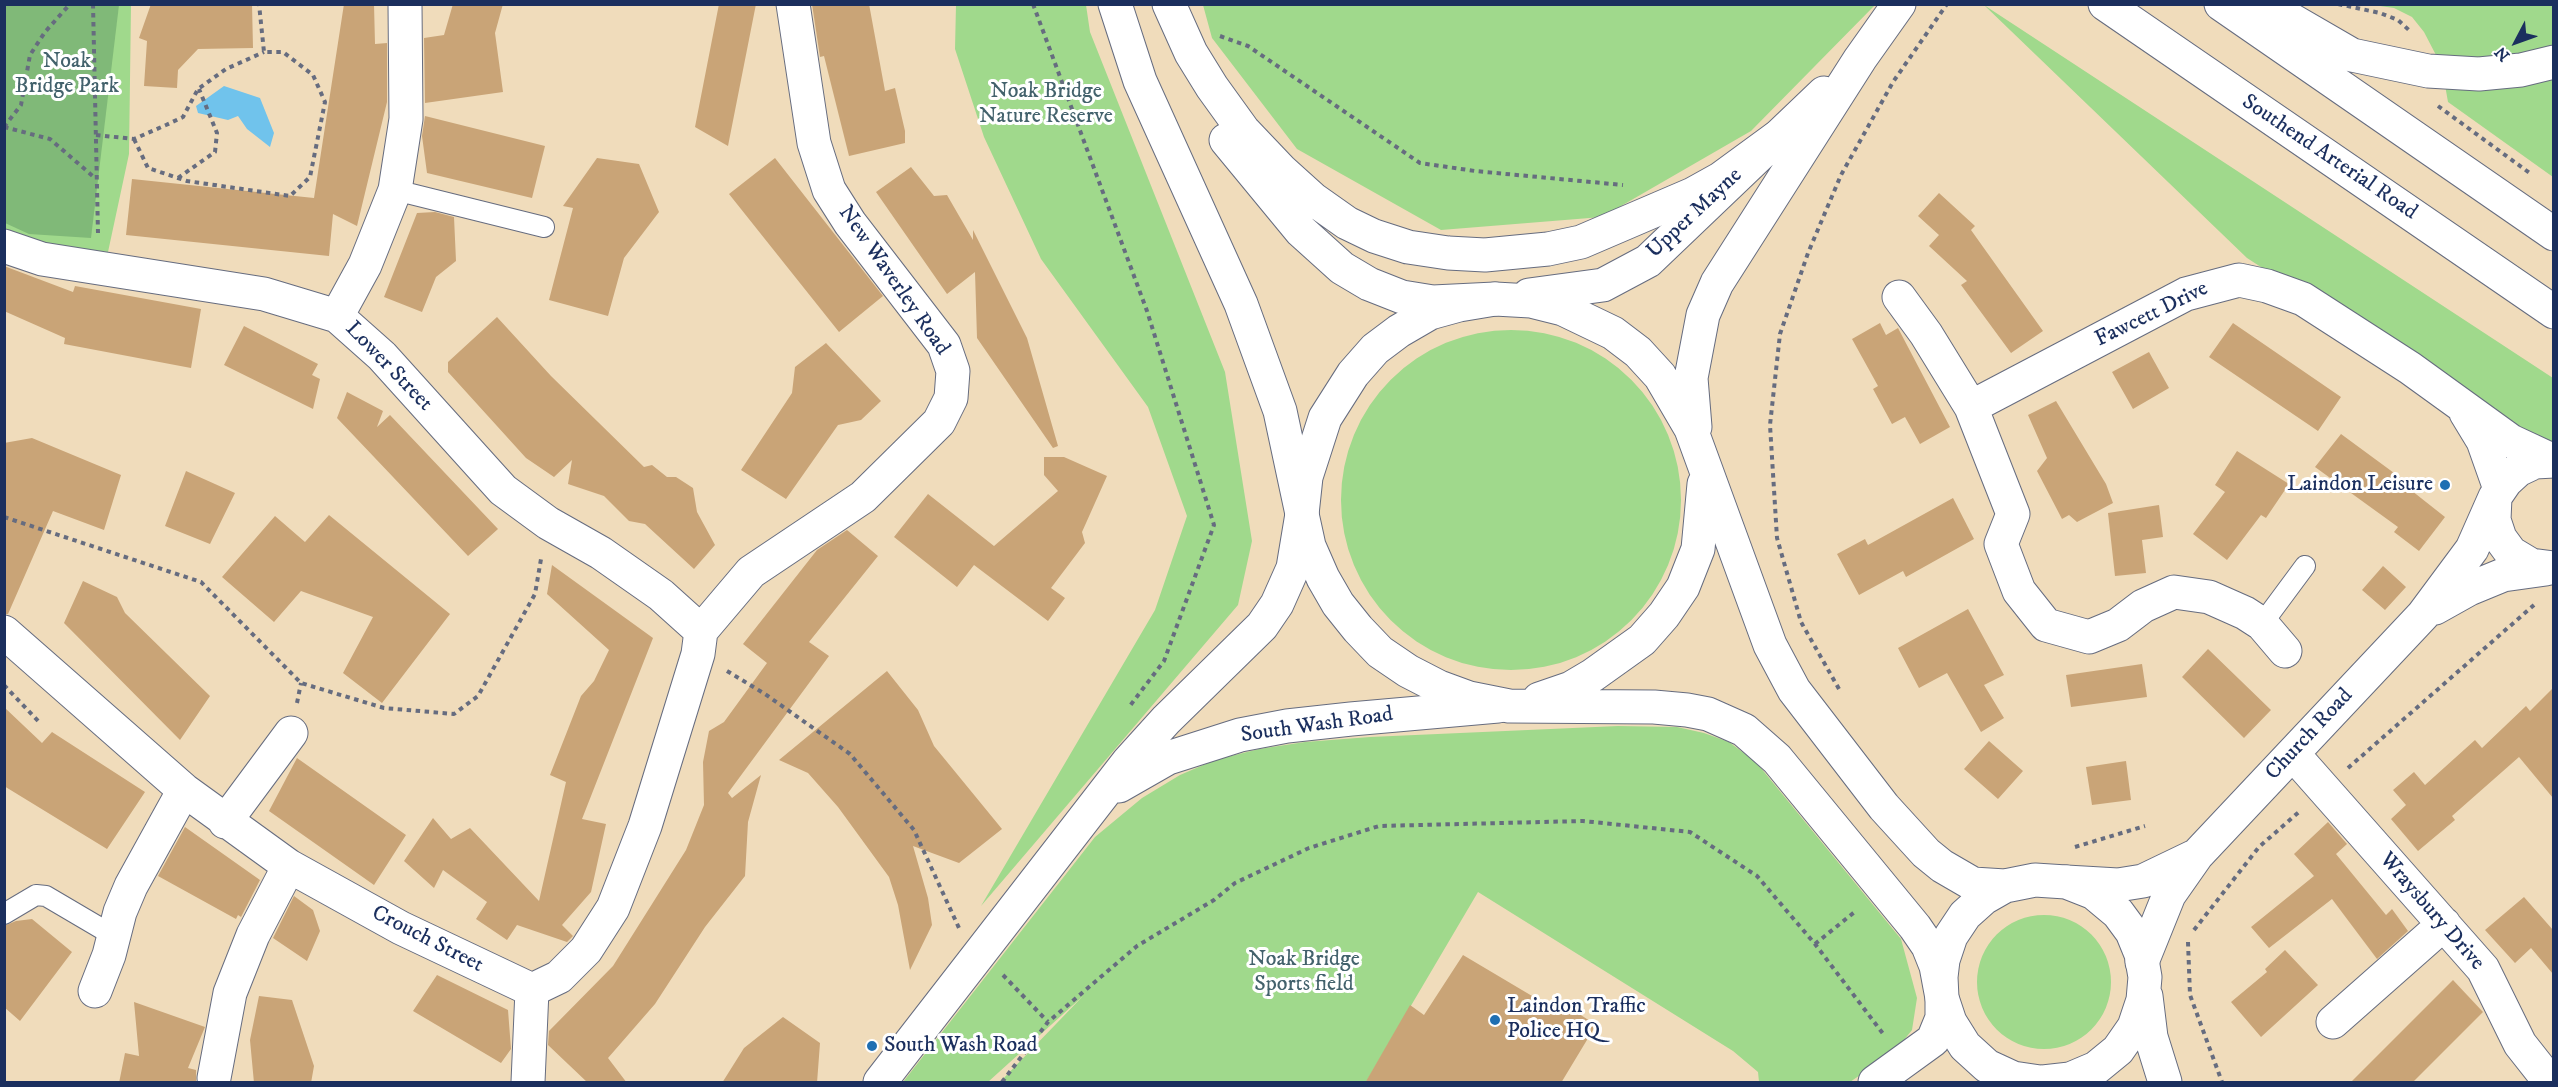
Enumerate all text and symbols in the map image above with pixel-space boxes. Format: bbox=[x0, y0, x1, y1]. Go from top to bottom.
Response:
north arrow bbox=[2486, 12, 2546, 72]
text: N bbox=[2491, 42, 2514, 65]
park label: Noak Bridge Park bbox=[15, 49, 119, 100]
park label: Noak Bridge Nature Reserve bbox=[979, 79, 1113, 130]
street label: Southend Arterial Road bbox=[2236, 89, 2422, 227]
street label: Upper Mayne bbox=[1642, 163, 1748, 265]
street label: New Waverley Road bbox=[831, 201, 955, 361]
street label: Fawcett Drive bbox=[2091, 276, 2213, 354]
street label: Lower Street bbox=[339, 317, 437, 417]
place label: Laindon Leisure bbox=[2287, 472, 2433, 498]
marker: Laindon Leisure bbox=[2438, 478, 2452, 492]
street label: Church Road bbox=[2261, 684, 2359, 786]
street label: South Wash Road bbox=[1239, 702, 1395, 750]
street label: Wraysbury Drive bbox=[2373, 848, 2489, 976]
street label: Crouch Street bbox=[367, 901, 487, 979]
park label: Noak Bridge Sports field bbox=[1248, 947, 1360, 998]
place label: Laindon Traffic Police HQ bbox=[1507, 994, 1646, 1046]
marker: Laindon Traffic Police HQ bbox=[1488, 1013, 1502, 1027]
place label: South Wash Road bbox=[884, 1033, 1038, 1059]
marker: South Wash Road bbox=[865, 1039, 879, 1053]

